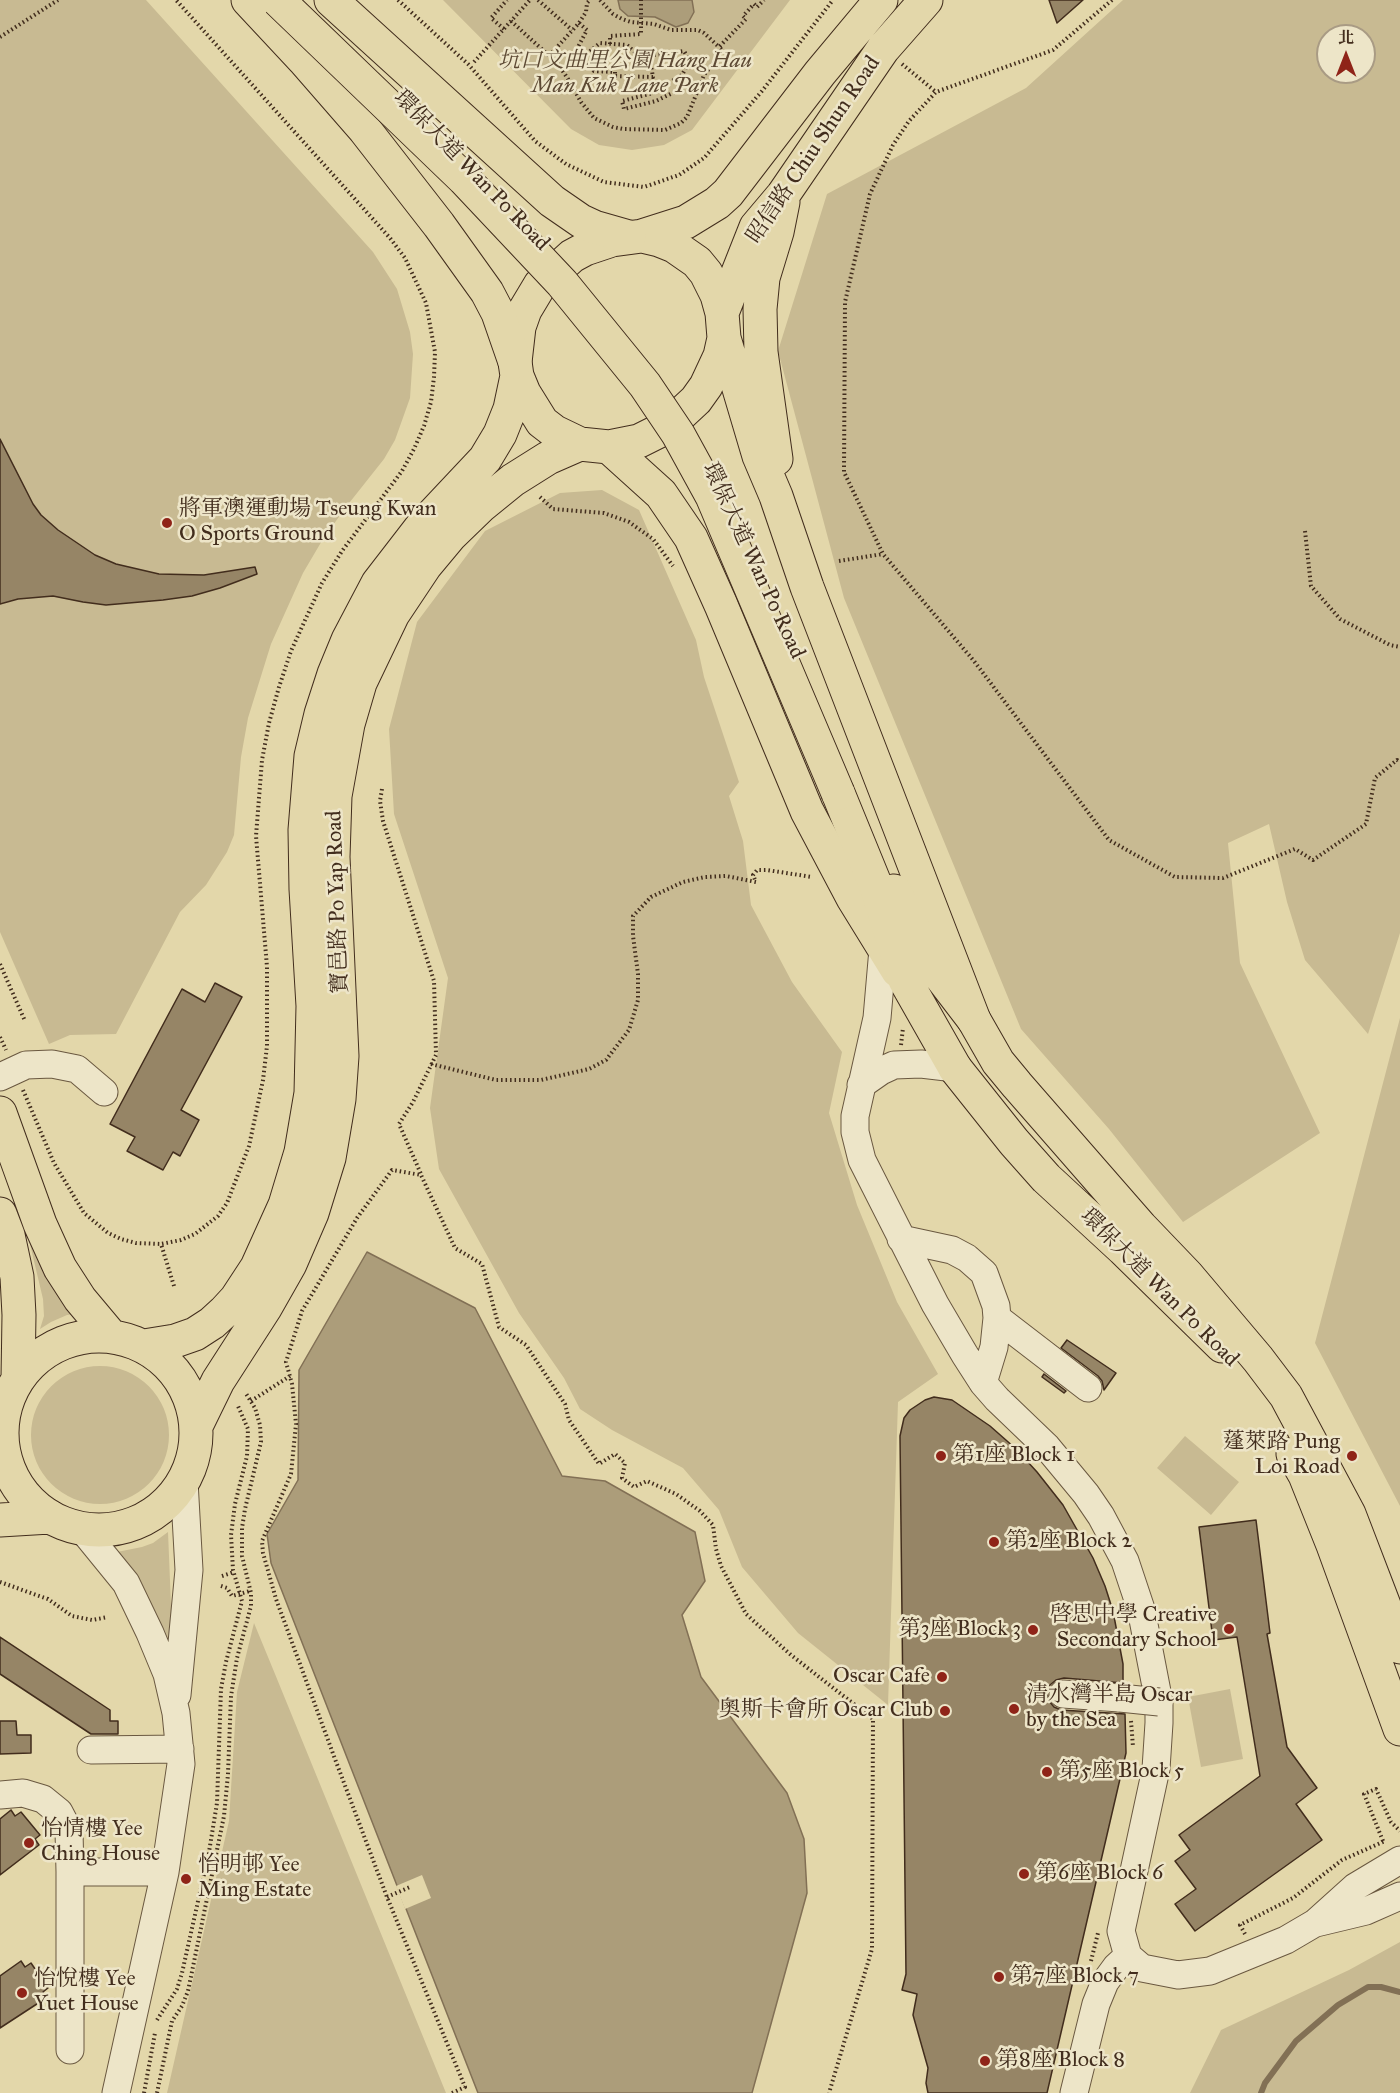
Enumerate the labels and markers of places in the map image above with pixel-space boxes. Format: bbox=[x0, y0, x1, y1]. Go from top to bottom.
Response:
place label: 將軍澳運動場 Tseung Kwan O Sports Ground bbox=[179, 497, 436, 548]
marker: 將軍澳運動場 Tseung Kwan O Sports Ground bbox=[160, 516, 174, 530]
place label: 蓬萊路 Pung Loi Road bbox=[1223, 1430, 1340, 1482]
place label: 第1座 Block 1 bbox=[953, 1443, 1075, 1469]
marker: 第1座 Block 1 bbox=[934, 1449, 948, 1463]
marker: 蓬萊路 Pung Loi Road bbox=[1345, 1449, 1359, 1463]
place label: 第2座 Block 2 bbox=[1006, 1529, 1132, 1555]
marker: 第2座 Block 2 bbox=[987, 1535, 1001, 1549]
place label: 啓思中學 Creative Secondary School bbox=[1050, 1603, 1217, 1654]
place label: 第3座 Block 3 bbox=[899, 1617, 1021, 1643]
marker: 啓思中學 Creative Secondary School bbox=[1222, 1622, 1236, 1636]
marker: 第3座 Block 3 bbox=[1026, 1623, 1040, 1637]
place label: Oscar Cafe bbox=[833, 1664, 930, 1690]
marker: Oscar Cafe bbox=[935, 1670, 949, 1684]
place label: 清水灣半島 Oscar by the Sea bbox=[1026, 1683, 1192, 1735]
place label: 奧斯卡會所 Oscar Club bbox=[719, 1698, 933, 1724]
marker: 清水灣半島 Oscar by the Sea bbox=[1007, 1702, 1021, 1716]
marker: 奧斯卡會所 Oscar Club bbox=[938, 1704, 952, 1718]
place label: 第5座 Block 5 bbox=[1059, 1759, 1184, 1785]
marker: 第5座 Block 5 bbox=[1040, 1765, 1054, 1779]
place label: 怡情樓 Yee Ching House bbox=[41, 1817, 160, 1868]
marker: 怡情樓 Yee Ching House bbox=[22, 1836, 36, 1850]
place label: 怡明邨 Yee Ming Estate bbox=[198, 1853, 311, 1904]
place label: 第6座 Block 6 bbox=[1036, 1861, 1163, 1887]
marker: 第6座 Block 6 bbox=[1017, 1867, 1031, 1881]
marker: 怡明邨 Yee Ming Estate bbox=[179, 1872, 193, 1886]
place label: 第7座 Block 7 bbox=[1011, 1964, 1139, 1990]
place label: 怡悅樓 Yee Yuet House bbox=[34, 1967, 139, 2018]
marker: 第7座 Block 7 bbox=[992, 1970, 1006, 1984]
marker: 怡悅樓 Yee Yuet House bbox=[15, 1986, 29, 2000]
place label: 第8座 Block 8 bbox=[997, 2048, 1125, 2074]
marker: 第8座 Block 8 bbox=[978, 2054, 992, 2068]

